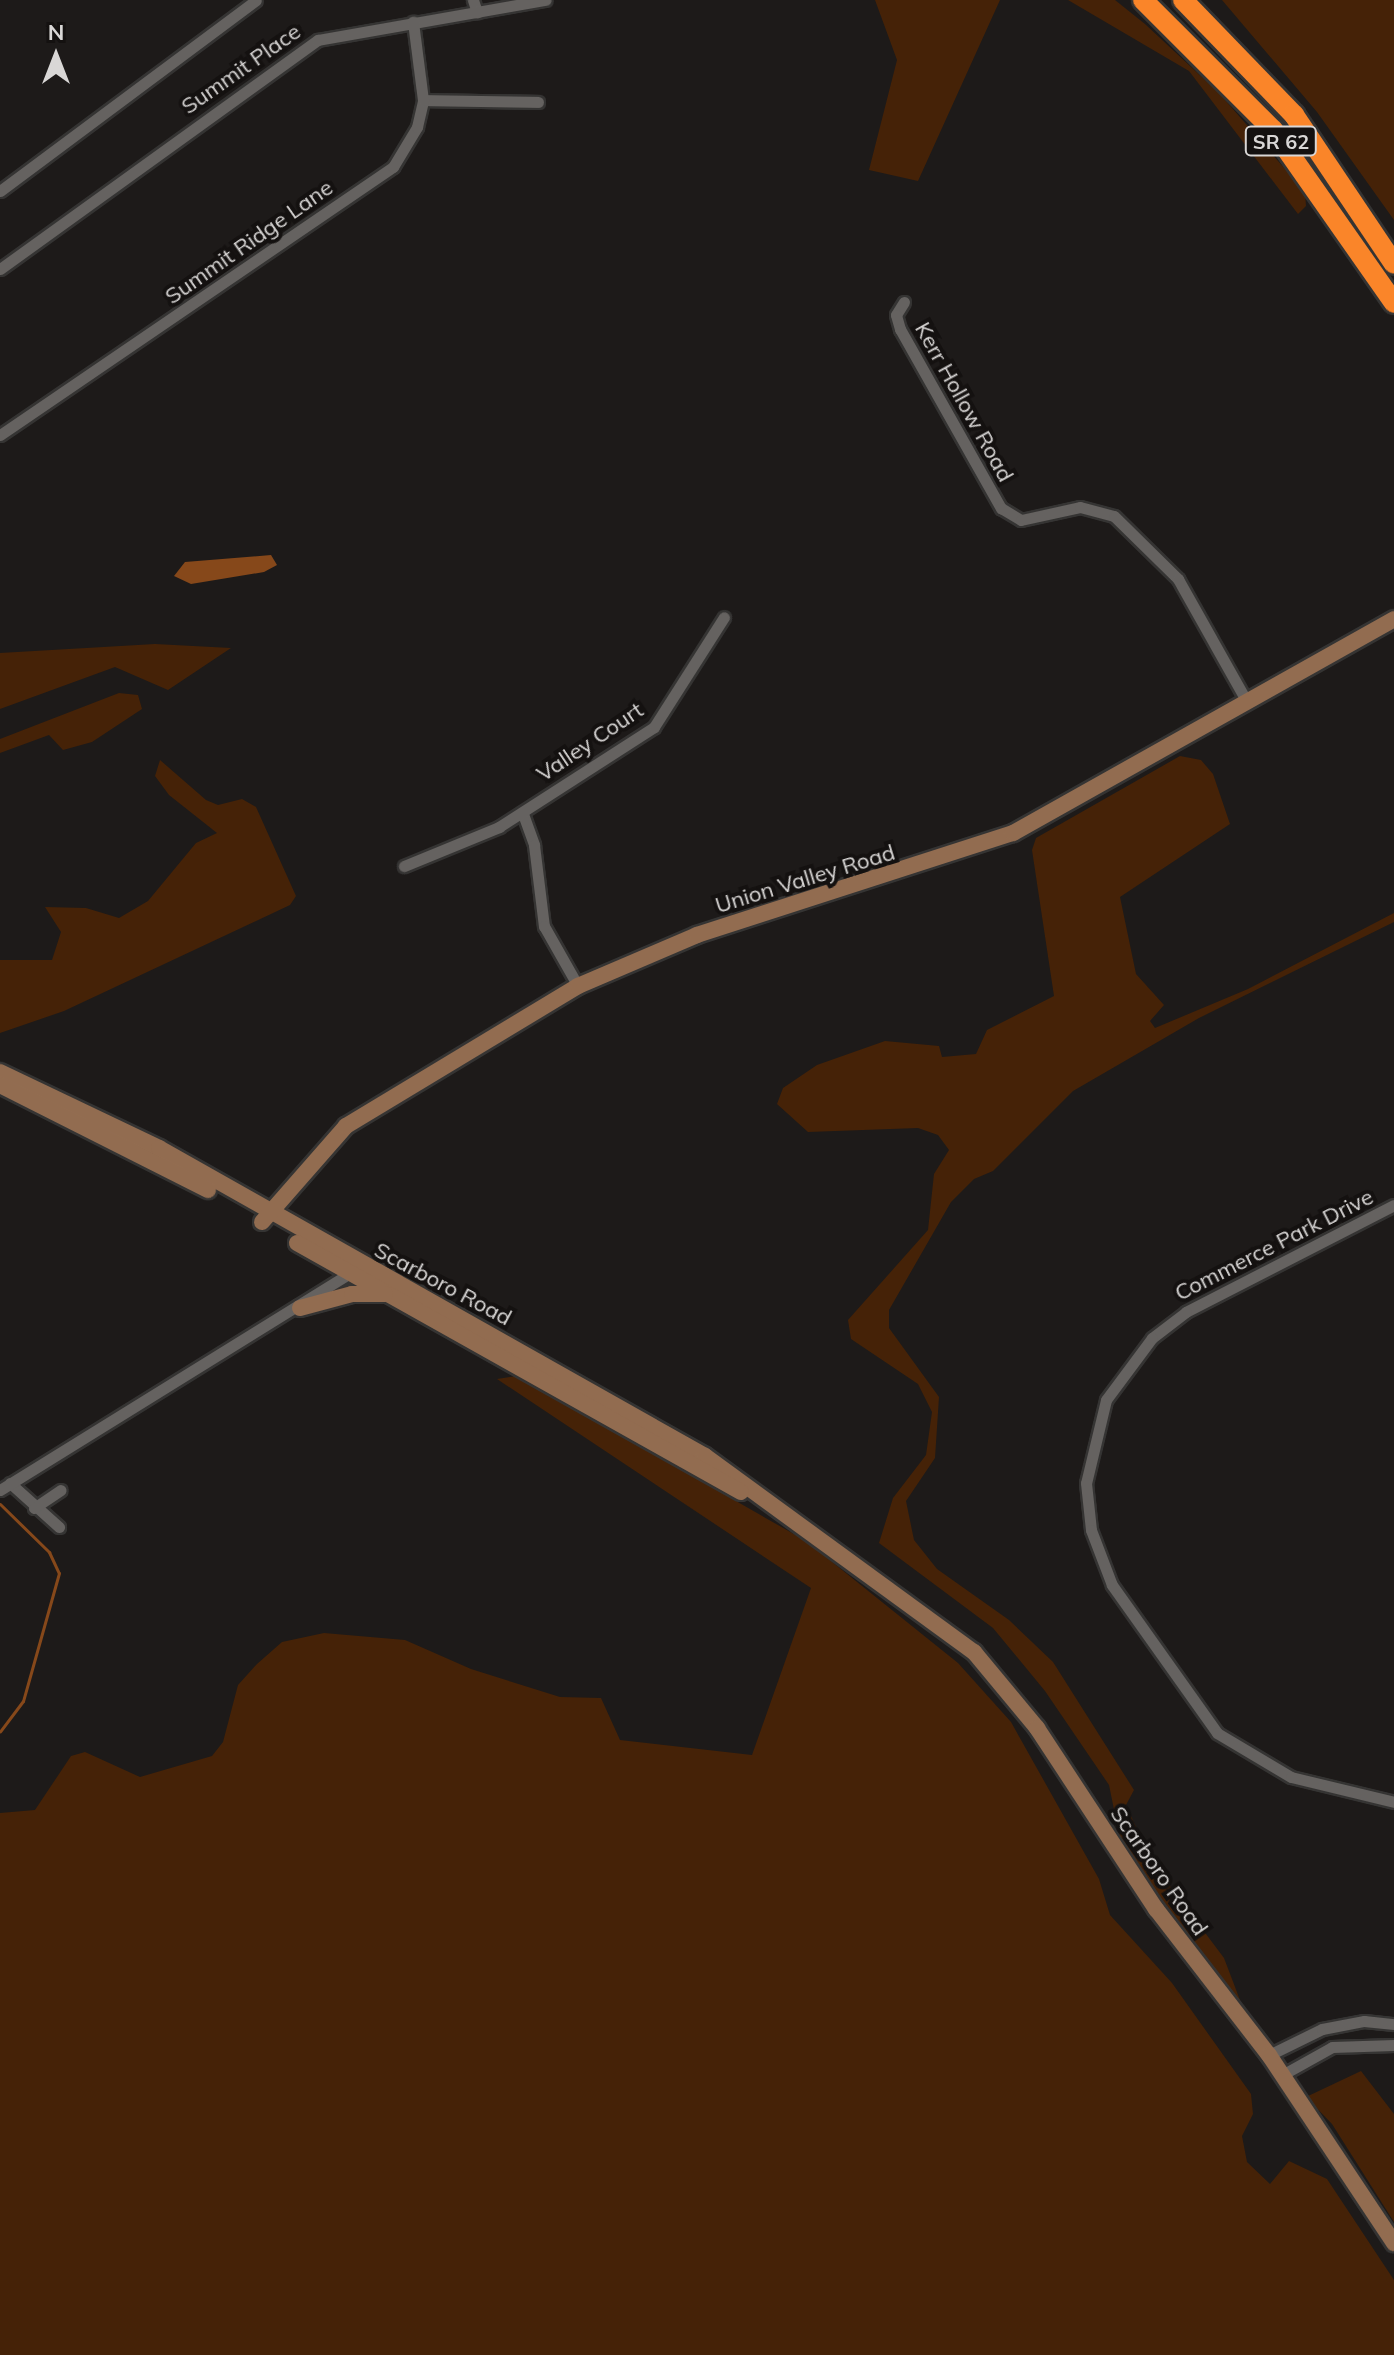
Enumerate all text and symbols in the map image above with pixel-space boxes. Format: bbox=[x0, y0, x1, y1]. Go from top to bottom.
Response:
north arrow bbox=[16, 16, 96, 96]
text: N bbox=[48, 18, 64, 46]
street label: Summit Place bbox=[176, 18, 306, 120]
road number: SR 62 bbox=[1243, 125, 1319, 157]
street label: Summit Ridge Lane bbox=[160, 174, 338, 310]
street label: Kerr Hollow Road bbox=[909, 318, 1019, 486]
street label: Valley Court bbox=[532, 697, 648, 787]
street label: Union Valley Road bbox=[712, 839, 898, 919]
street label: Commerce Park Drive bbox=[1171, 1184, 1377, 1306]
street label: Scarboro Road bbox=[370, 1237, 516, 1331]
street label: Scarboro Road bbox=[1105, 1801, 1213, 1941]

